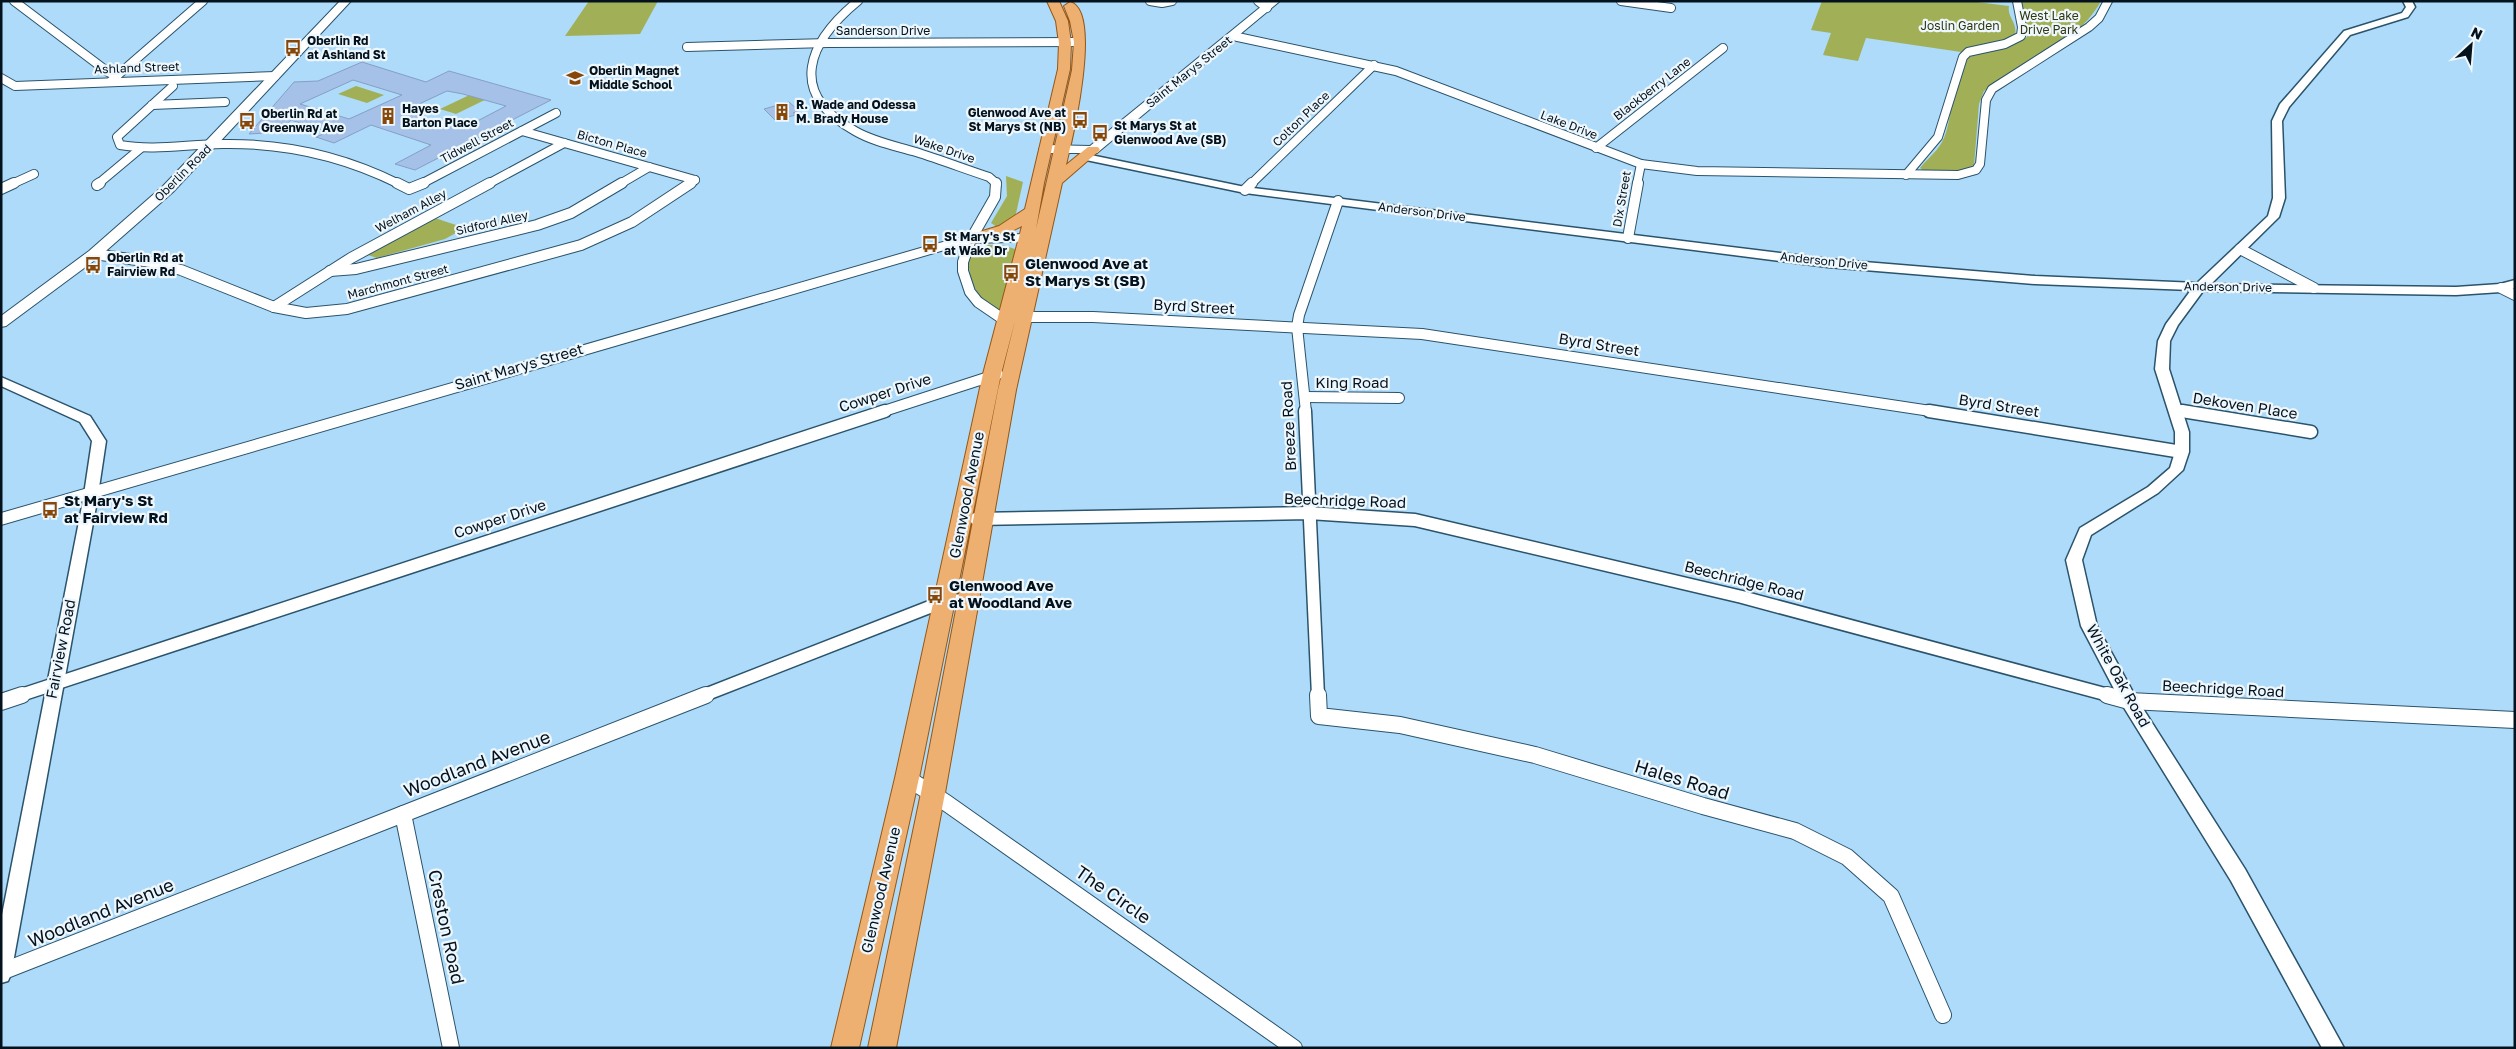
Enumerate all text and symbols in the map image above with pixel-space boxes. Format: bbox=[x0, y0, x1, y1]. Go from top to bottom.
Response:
park label: West Lake Drive Park bbox=[2019, 8, 2079, 37]
park label: Joslin Garden bbox=[1920, 18, 2000, 33]
north arrow bbox=[2446, 20, 2496, 70]
street label: Sanderson Drive bbox=[836, 23, 930, 38]
text: N bbox=[2468, 23, 2485, 43]
street label: Saint Marys Street bbox=[1143, 32, 1235, 111]
place label: Oberlin Rd at Ashland St bbox=[307, 33, 386, 62]
bus stop icon: Oberlin Rd at Ashland St bbox=[283, 38, 303, 58]
street label: Blackberry Lane bbox=[1610, 54, 1693, 123]
street label: Ashland Street bbox=[94, 59, 180, 76]
place label: Oberlin Magnet Middle School bbox=[589, 63, 679, 92]
school or university icon: Oberlin Magnet Middle School bbox=[565, 68, 585, 88]
street label: Colton Place bbox=[1269, 88, 1332, 150]
place label: R. Wade and Odessa M. Brady House bbox=[796, 97, 916, 126]
place label: Hayes Barton Place bbox=[402, 101, 478, 130]
building icon: R. Wade and Odessa M. Brady House bbox=[772, 102, 792, 122]
place label: Glenwood Ave at St Marys St (NB) bbox=[968, 105, 1066, 134]
place label: Oberlin Rd at Greenway Ave bbox=[261, 106, 344, 135]
building icon: Hayes Barton Place bbox=[378, 106, 398, 126]
street label: Lake Drive bbox=[1538, 107, 1600, 142]
bus stop icon: Glenwood Ave at St Marys St (NB) bbox=[1070, 110, 1090, 130]
bus stop icon: Oberlin Rd at Greenway Ave bbox=[237, 111, 257, 131]
street label: Tidwell Street bbox=[438, 115, 516, 166]
place label: St Marys St at Glenwood Ave (SB) bbox=[1114, 118, 1226, 147]
bus stop icon: St Marys St at Glenwood Ave (SB) bbox=[1090, 123, 1110, 143]
street label: Bicton Place bbox=[575, 126, 649, 161]
street label: Wake Drive bbox=[911, 131, 977, 166]
street label: Oberlin Road bbox=[151, 141, 214, 204]
street label: Dix Street bbox=[1609, 169, 1634, 228]
street label: Welham Alley bbox=[373, 185, 449, 236]
street label: Anderson Drive bbox=[1377, 199, 1467, 224]
street label: Sidford Alley bbox=[454, 207, 530, 238]
place label: St Mary's St at Wake Dr bbox=[944, 229, 1015, 258]
bus stop icon: St Mary's St at Wake Dr bbox=[920, 234, 940, 254]
street label: Anderson Drive bbox=[1779, 248, 1869, 273]
place label: Oberlin Rd at Fairview Rd bbox=[107, 250, 183, 279]
place label: Glenwood Ave at St Marys St (SB) bbox=[1025, 254, 1148, 289]
bus stop icon: Oberlin Rd at Fairview Rd bbox=[83, 255, 103, 275]
street label: Marchmont Street bbox=[346, 261, 450, 302]
bus stop icon: Glenwood Ave at St Marys St (SB) bbox=[1001, 263, 1021, 283]
street label: Anderson Drive bbox=[2184, 278, 2272, 295]
street label: Byrd Street bbox=[1153, 295, 1235, 317]
street label: Byrd Street bbox=[1558, 329, 1641, 359]
street label: Saint Marys Street bbox=[452, 339, 585, 393]
street label: Cowper Drive bbox=[836, 369, 933, 415]
street label: King Road bbox=[1315, 373, 1389, 391]
street label: Breeze Road bbox=[1277, 381, 1299, 471]
street label: Dekoven Place bbox=[2191, 388, 2299, 422]
street label: Byrd Street bbox=[1958, 390, 2041, 420]
street label: Glenwood Avenue bbox=[945, 430, 987, 560]
street label: Beechridge Road bbox=[1284, 489, 1406, 511]
place label: St Mary's St at Fairview Rd bbox=[64, 491, 168, 526]
street label: Cowper Drive bbox=[451, 495, 548, 541]
bus stop icon: St Mary's St at Fairview Rd bbox=[40, 500, 60, 520]
street label: Beechridge Road bbox=[1683, 556, 1806, 604]
place label: Glenwood Ave at Woodland Ave bbox=[949, 576, 1072, 611]
bus stop icon: Glenwood Ave at Woodland Ave bbox=[925, 585, 945, 605]
street label: Fairview Road bbox=[42, 597, 78, 700]
street label: White Oak Road bbox=[2083, 621, 2155, 730]
street label: Beechridge Road bbox=[2161, 676, 2285, 700]
street label: Woodland Avenue bbox=[400, 725, 553, 801]
street label: Hales Road bbox=[1632, 754, 1732, 804]
street label: Glenwood Avenue bbox=[857, 825, 903, 955]
street label: The Circle bbox=[1072, 860, 1155, 928]
street label: Creston Road bbox=[424, 867, 470, 986]
street label: Woodland Avenue bbox=[24, 873, 177, 951]

